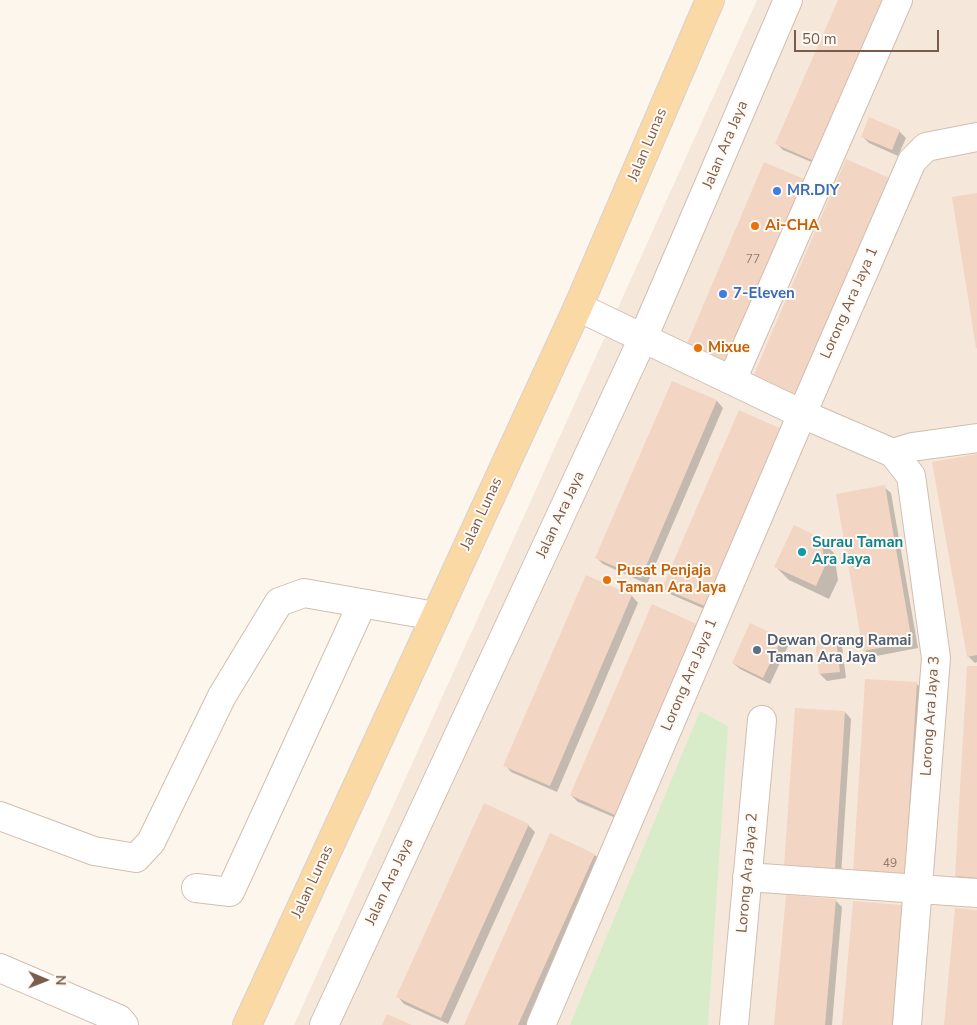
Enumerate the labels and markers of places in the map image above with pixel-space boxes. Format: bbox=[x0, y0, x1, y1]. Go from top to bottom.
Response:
place label: MR.DIY bbox=[787, 182, 839, 200]
marker: MR.DIY bbox=[771, 185, 783, 197]
place label: Ai-CHA bbox=[765, 217, 819, 235]
marker: Ai-CHA bbox=[749, 220, 761, 232]
place label: 7-Eleven bbox=[733, 285, 795, 303]
marker: 7-Eleven bbox=[717, 288, 729, 300]
place label: Mixue bbox=[708, 339, 750, 357]
marker: Mixue bbox=[692, 342, 704, 354]
place label: Surau Taman Ara Jaya bbox=[812, 534, 903, 569]
marker: Surau Taman Ara Jaya bbox=[796, 546, 808, 558]
place label: Pusat Penjaja Taman Ara Jaya bbox=[617, 562, 726, 597]
marker: Pusat Penjaja Taman Ara Jaya bbox=[601, 574, 613, 586]
place label: Dewan Orang Ramai Taman Ara Jaya bbox=[767, 632, 911, 667]
marker: Dewan Orang Ramai Taman Ara Jaya bbox=[751, 644, 763, 656]

